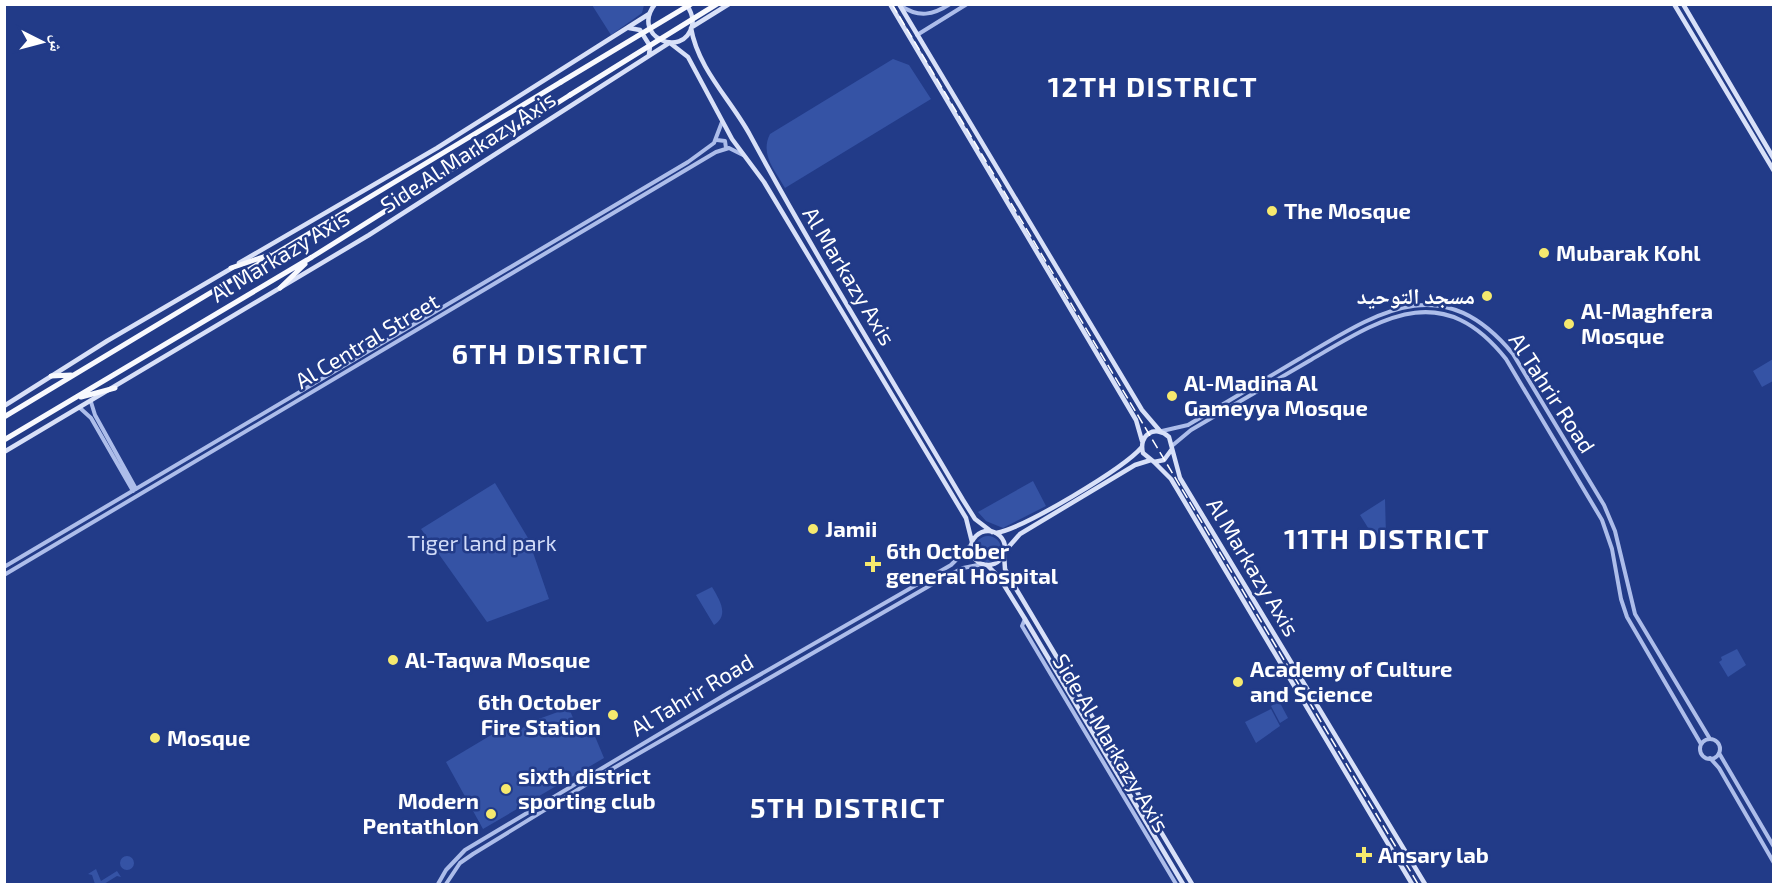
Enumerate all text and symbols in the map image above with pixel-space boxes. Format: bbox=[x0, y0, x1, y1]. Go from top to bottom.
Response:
north arrow bbox=[12, 12, 72, 72]
text: ش bbox=[46, 34, 68, 53]
district label: 12TH DISTRICT bbox=[1048, 69, 1258, 103]
street label: Side Al Markazy Axis bbox=[375, 85, 560, 217]
place label: The Mosque bbox=[1284, 197, 1411, 223]
street label: Al Markazy Axis bbox=[798, 202, 901, 349]
street label: Al Markazy Axis bbox=[206, 204, 353, 307]
marker: The Mosque bbox=[1265, 204, 1279, 218]
place label: Mubarak Kohl bbox=[1556, 239, 1701, 265]
marker: Mubarak Kohl bbox=[1537, 246, 1551, 260]
place label: مسجد التوحيد bbox=[1357, 282, 1475, 309]
street label: Al Central Street bbox=[290, 287, 443, 393]
marker: مسجد التوحيد bbox=[1480, 289, 1494, 303]
place label: Al-Maghfera Mosque bbox=[1581, 297, 1713, 348]
marker: Al-Maghfera Mosque bbox=[1562, 317, 1576, 331]
street label: Al Tahrir Road bbox=[1504, 328, 1601, 457]
district label: 6TH DISTRICT bbox=[452, 336, 648, 370]
place label: Al-Madina Al Gameyya Mosque bbox=[1184, 369, 1368, 421]
marker: Al-Madina Al Gameyya Mosque bbox=[1165, 389, 1179, 403]
street label: Al Markazy Axis bbox=[1202, 493, 1305, 640]
place label: Jamii bbox=[825, 515, 877, 541]
district label: 11TH DISTRICT bbox=[1284, 521, 1490, 555]
marker: Jamii bbox=[806, 522, 820, 536]
park label: Tiger land park bbox=[407, 529, 557, 555]
place label: 6th October general Hospital bbox=[886, 537, 1059, 588]
marker: 6th October general Hospital bbox=[864, 555, 882, 573]
place label: Al-Taqwa Mosque bbox=[405, 646, 590, 672]
street label: Al Tahrir Road bbox=[626, 647, 757, 741]
street label: Side Al Markazy Axis bbox=[1048, 649, 1175, 836]
marker: Al-Taqwa Mosque bbox=[386, 653, 400, 667]
place label: Academy of Culture and Science bbox=[1250, 655, 1453, 706]
marker: Academy of Culture and Science bbox=[1231, 675, 1245, 689]
place label: 6th October Fire Station bbox=[478, 688, 602, 739]
marker: 6th October Fire Station bbox=[606, 708, 620, 722]
place label: Mosque bbox=[167, 724, 250, 750]
marker: Mosque bbox=[148, 731, 162, 745]
place label: sixth district sporting club bbox=[518, 762, 656, 813]
marker: sixth district sporting club bbox=[499, 782, 513, 796]
place label: Modern Pentathlon bbox=[363, 787, 479, 838]
district label: 5TH DISTRICT bbox=[750, 790, 946, 824]
marker: Modern Pentathlon bbox=[484, 807, 498, 821]
place label: Ansary lab bbox=[1378, 841, 1489, 868]
marker: Ansary lab bbox=[1355, 846, 1373, 864]

